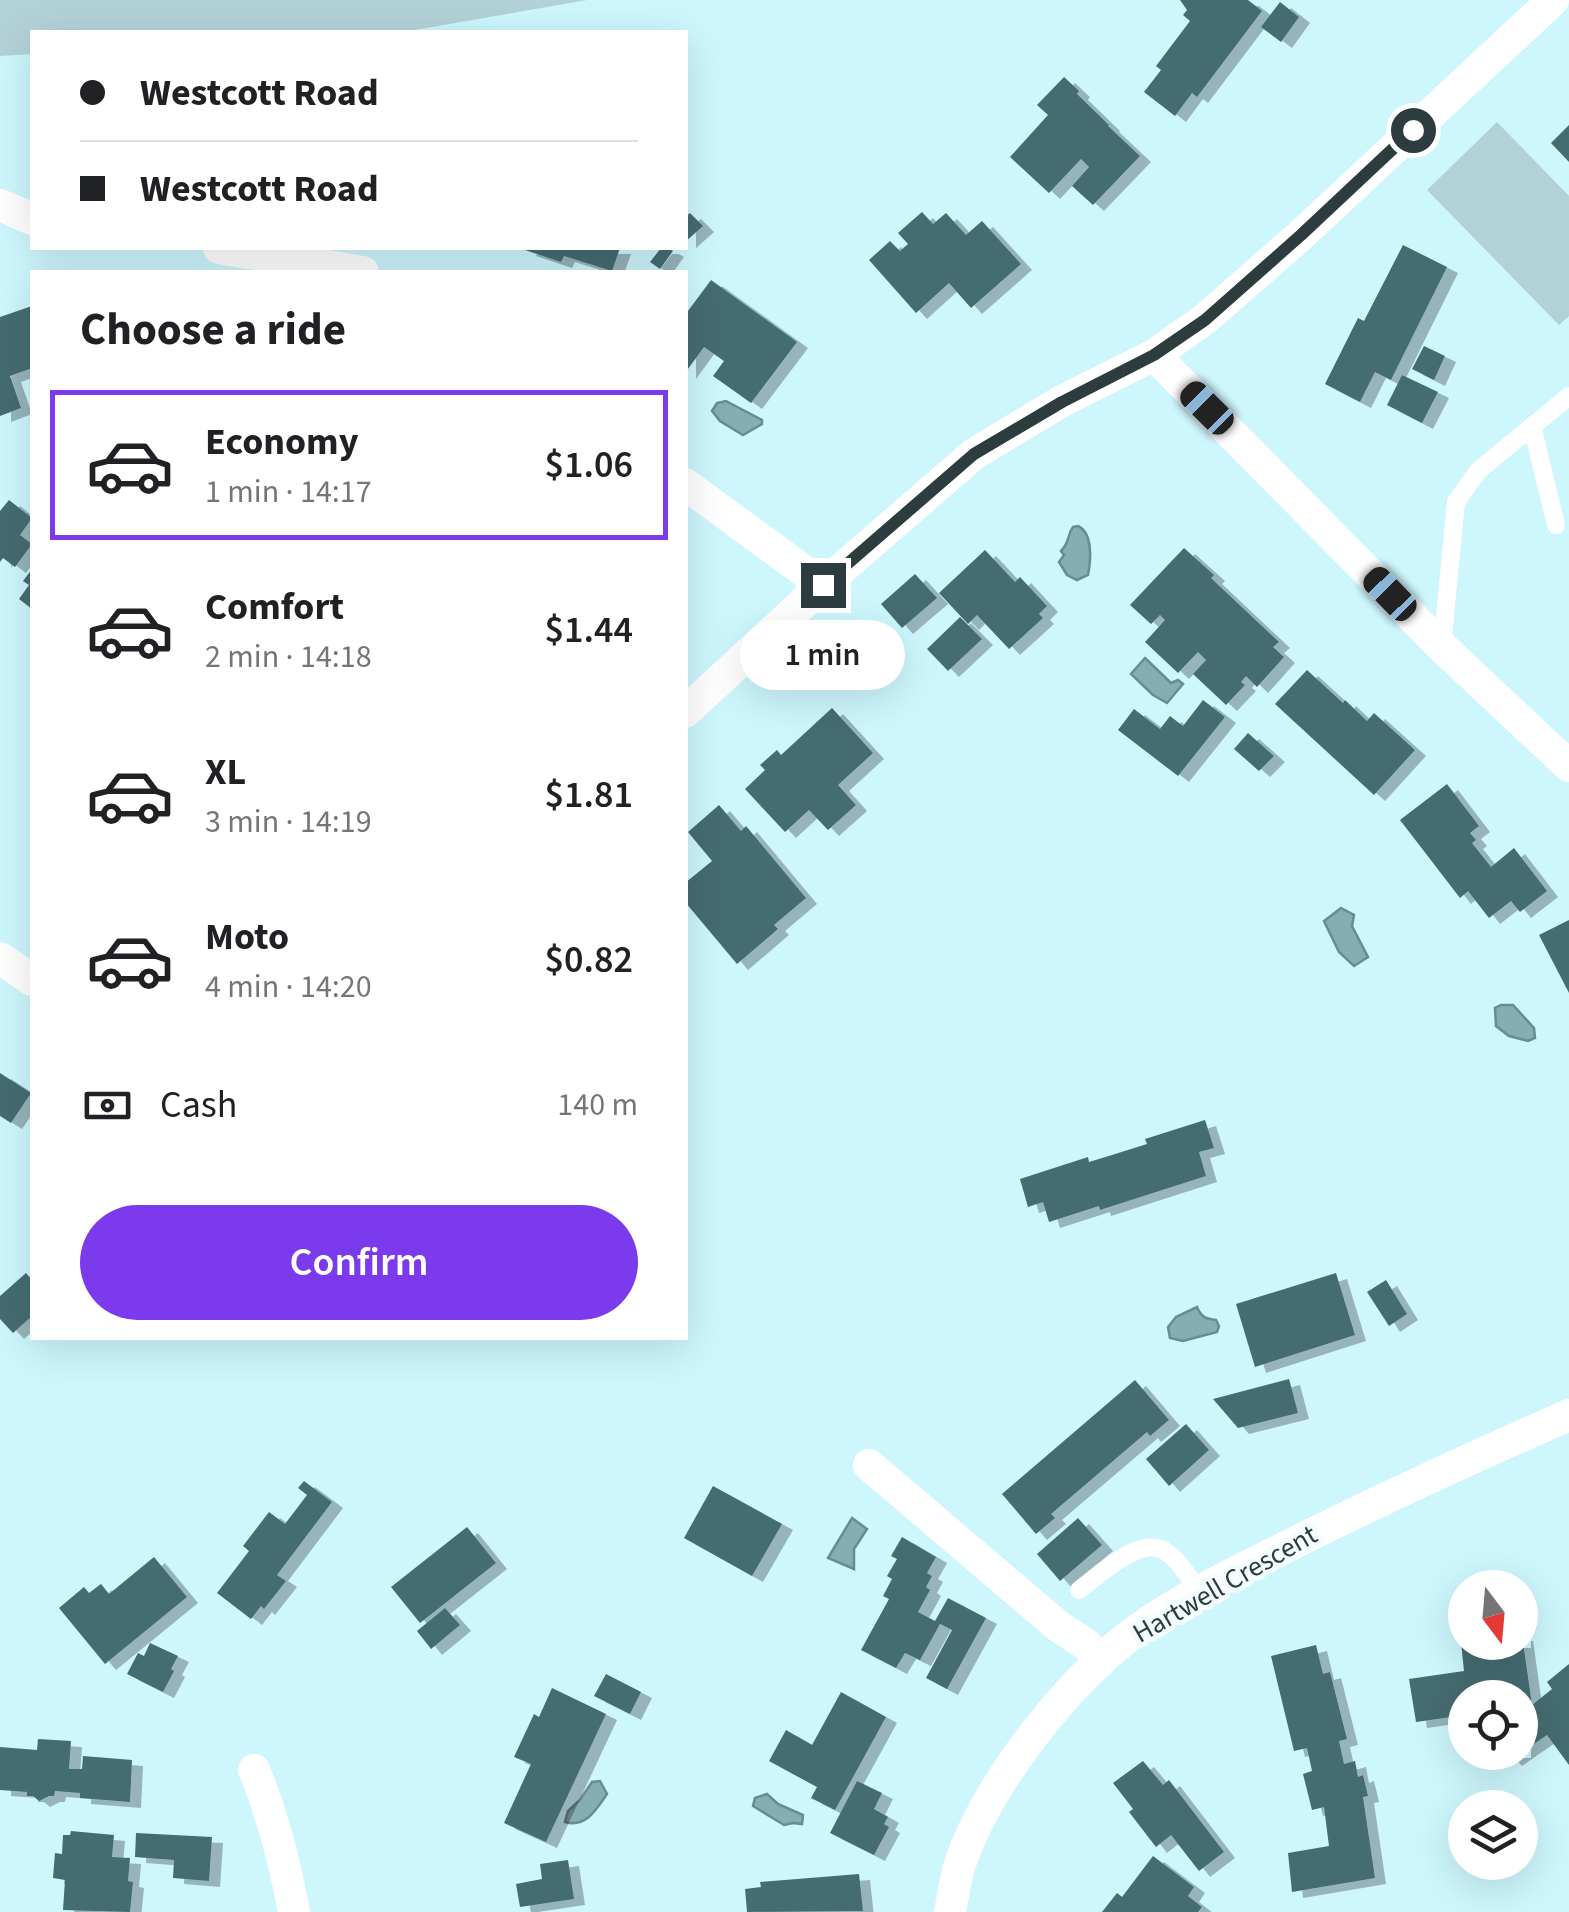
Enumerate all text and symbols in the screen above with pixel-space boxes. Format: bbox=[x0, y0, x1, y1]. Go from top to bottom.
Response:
text: Westcott Road bbox=[140, 66, 379, 120]
route start bbox=[1391, 108, 1436, 153]
text: Westcott Road bbox=[140, 162, 379, 216]
text: Choose a ride bbox=[80, 298, 346, 362]
car bbox=[1175, 376, 1239, 440]
text: Economy bbox=[205, 415, 358, 469]
icon: car bbox=[85, 420, 175, 510]
text: $1.06 bbox=[545, 438, 633, 492]
text: 1 min · 14:17 bbox=[205, 469, 372, 515]
car bbox=[1358, 562, 1422, 626]
route end bbox=[801, 563, 846, 608]
text: Comfort bbox=[205, 580, 344, 634]
icon: car bbox=[85, 585, 175, 675]
text: $1.44 bbox=[545, 603, 633, 657]
callout: 1 min bbox=[740, 620, 906, 690]
text: 1 min bbox=[784, 632, 861, 678]
text: 2 min · 14:18 bbox=[205, 634, 372, 680]
text: XL bbox=[205, 745, 246, 799]
icon: car bbox=[85, 750, 175, 840]
text: $1.81 bbox=[545, 768, 633, 822]
text: 3 min · 14:19 bbox=[205, 799, 372, 845]
text: Moto bbox=[205, 910, 289, 964]
icon: car bbox=[85, 915, 175, 1005]
text: $0.82 bbox=[545, 933, 633, 987]
text: 4 min · 14:20 bbox=[205, 964, 372, 1010]
icon: cash bbox=[80, 1078, 135, 1133]
text: Cash bbox=[160, 1078, 237, 1132]
text: 140 m bbox=[557, 1082, 638, 1128]
button: Confirm bbox=[80, 1205, 638, 1320]
street label: Hartwell Crescent bbox=[1125, 1515, 1325, 1653]
north arrow bbox=[1448, 1570, 1538, 1660]
map controls bbox=[1448, 1570, 1538, 1880]
button: locate bbox=[1448, 1680, 1538, 1770]
button: layers bbox=[1448, 1790, 1538, 1880]

